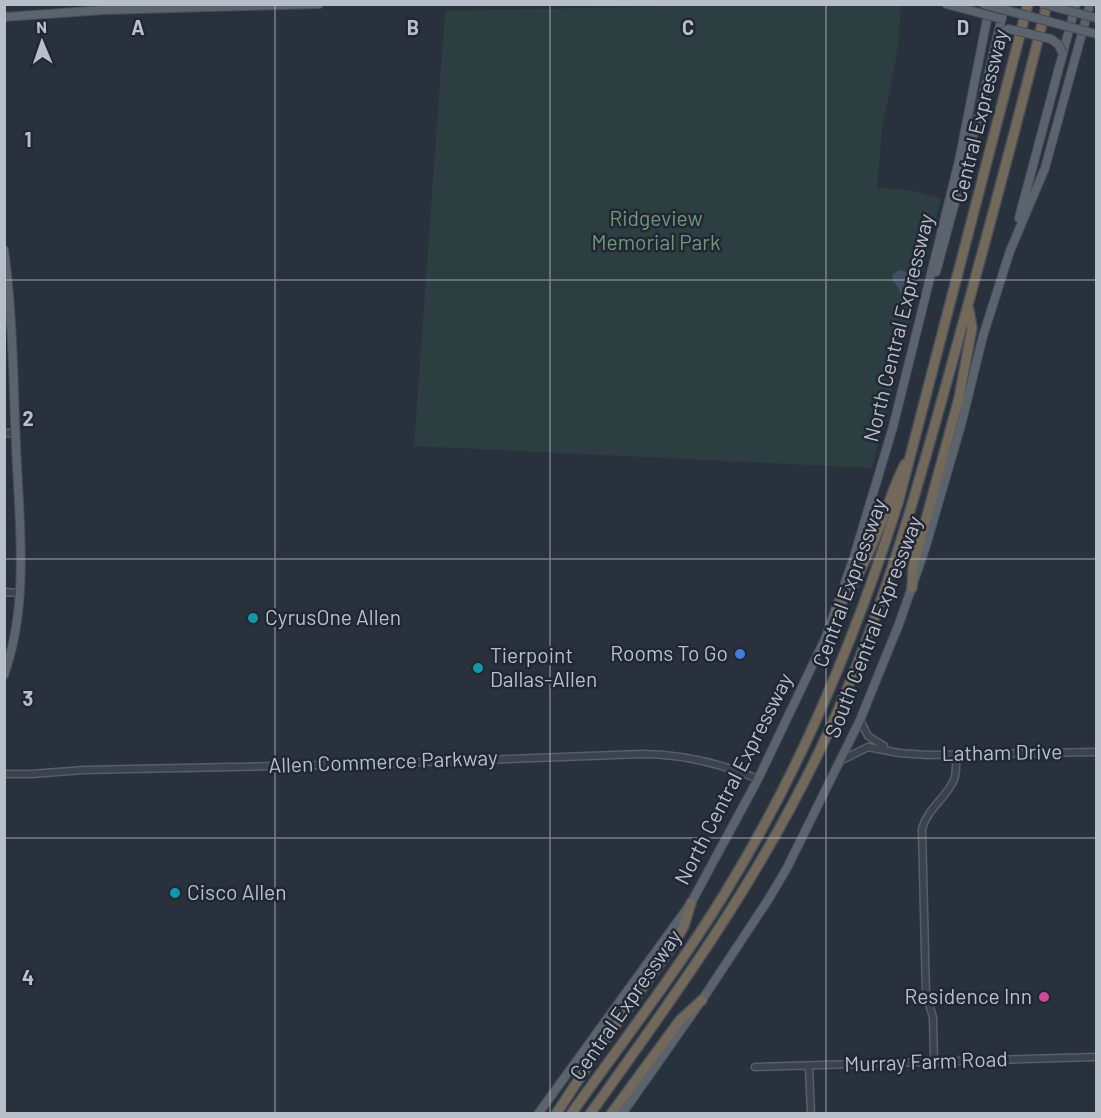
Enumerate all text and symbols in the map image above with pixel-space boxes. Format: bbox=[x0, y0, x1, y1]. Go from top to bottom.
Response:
north arrow bbox=[12, 12, 72, 72]
text: A bbox=[131, 15, 145, 39]
text: B bbox=[407, 15, 419, 39]
text: C bbox=[682, 15, 694, 39]
text: D bbox=[957, 15, 969, 39]
text: N bbox=[36, 17, 47, 36]
street label: Central Expressway bbox=[945, 26, 1012, 205]
text: 1 bbox=[24, 127, 32, 151]
park label: Ridgeview Memorial Park bbox=[592, 205, 720, 254]
street label: North Central Expressway bbox=[857, 211, 938, 444]
text: 2 bbox=[22, 406, 34, 430]
street label: Central Expressway bbox=[806, 495, 891, 670]
street label: South Central Expressway bbox=[819, 512, 927, 741]
place label: CyrusOne Allen bbox=[265, 604, 401, 629]
marker: CyrusOne Allen bbox=[246, 611, 260, 625]
place label: Rooms To Go bbox=[610, 640, 728, 665]
place label: Tierpoint Dallas-Allen bbox=[490, 642, 597, 691]
marker: Rooms To Go bbox=[733, 647, 747, 661]
marker: Tierpoint Dallas-Allen bbox=[471, 661, 485, 675]
street label: North Central Expressway bbox=[668, 668, 797, 888]
text: 3 bbox=[23, 686, 33, 710]
street label: Latham Drive bbox=[941, 738, 1062, 765]
street label: Allen Commerce Parkway bbox=[268, 744, 498, 777]
place label: Cisco Allen bbox=[187, 879, 287, 904]
marker: Cisco Allen bbox=[168, 886, 182, 900]
street label: Central Expressway bbox=[564, 924, 686, 1084]
text: 4 bbox=[22, 965, 34, 989]
place label: Residence Inn bbox=[905, 983, 1032, 1008]
marker: Residence Inn bbox=[1037, 990, 1051, 1004]
street label: Murray Farm Road bbox=[844, 1045, 1008, 1076]

